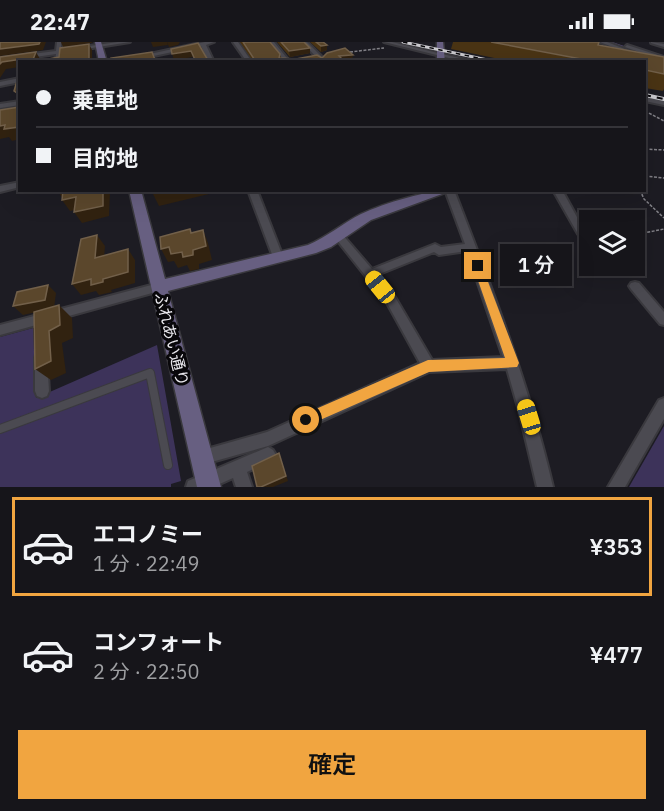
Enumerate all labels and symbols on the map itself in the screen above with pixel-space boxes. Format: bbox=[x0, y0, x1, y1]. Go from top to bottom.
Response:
callout: 1 分 bbox=[499, 245, 571, 287]
route end bbox=[464, 252, 491, 279]
car bbox=[362, 267, 398, 307]
street label: ふれあい通り bbox=[151, 290, 193, 388]
car bbox=[515, 397, 543, 437]
route start bbox=[292, 406, 319, 433]

